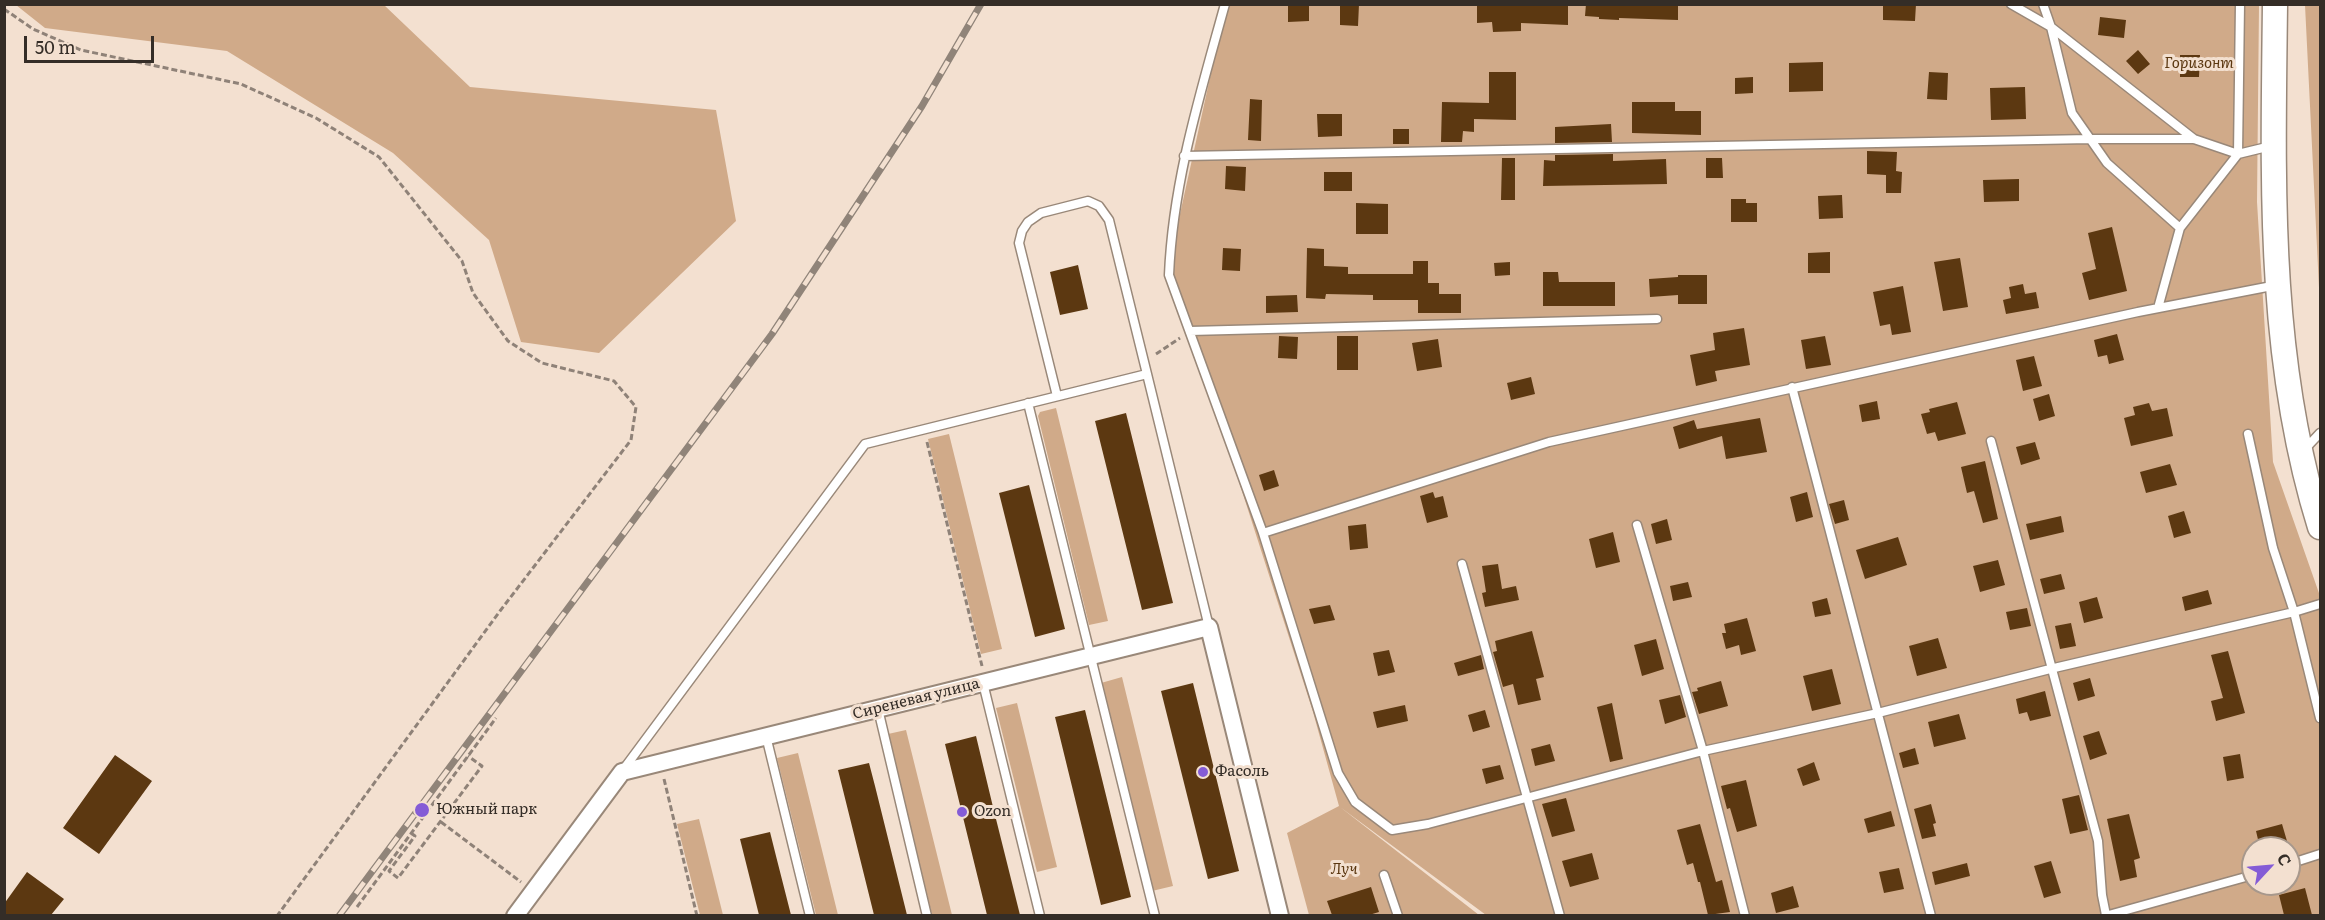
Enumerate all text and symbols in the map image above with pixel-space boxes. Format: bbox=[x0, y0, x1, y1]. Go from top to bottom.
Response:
scale bar bbox=[27, 24, 158, 62]
text: 50 m bbox=[35, 33, 76, 60]
park label: Горизонт bbox=[2164, 55, 2234, 73]
street label: Сиреневая улица bbox=[851, 675, 981, 723]
place label: Фасоль bbox=[1215, 763, 1269, 781]
marker: Фасоль bbox=[1196, 765, 1210, 779]
marker: Южный парк bbox=[413, 801, 431, 819]
place label: Южный парк bbox=[436, 801, 537, 819]
place label: Ozon bbox=[974, 803, 1011, 821]
marker: Ozon bbox=[955, 805, 969, 819]
north arrow bbox=[2241, 836, 2301, 896]
text: С bbox=[2272, 849, 2299, 869]
park label: Луч bbox=[1331, 861, 1357, 879]

